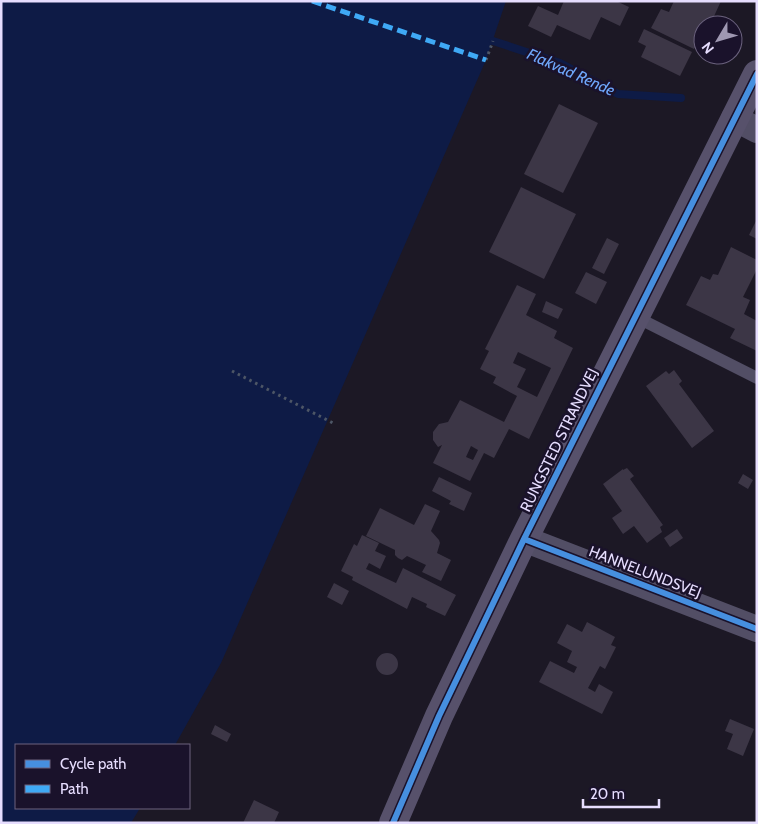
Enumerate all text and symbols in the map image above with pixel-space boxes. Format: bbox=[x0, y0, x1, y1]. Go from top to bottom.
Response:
north arrow bbox=[693, 15, 743, 65]
text: N bbox=[698, 39, 718, 57]
water label: Flakvad Rende bbox=[524, 44, 618, 100]
street label: RUNGSTED STRANDVEJ bbox=[516, 365, 602, 515]
street label: HANNELUNDSVEJ bbox=[586, 542, 704, 602]
legend bbox=[15, 744, 190, 809]
text: Cycle path bbox=[60, 755, 126, 773]
scale bar bbox=[583, 776, 659, 808]
text: Path bbox=[60, 780, 89, 798]
text: 20 m bbox=[590, 785, 625, 803]

